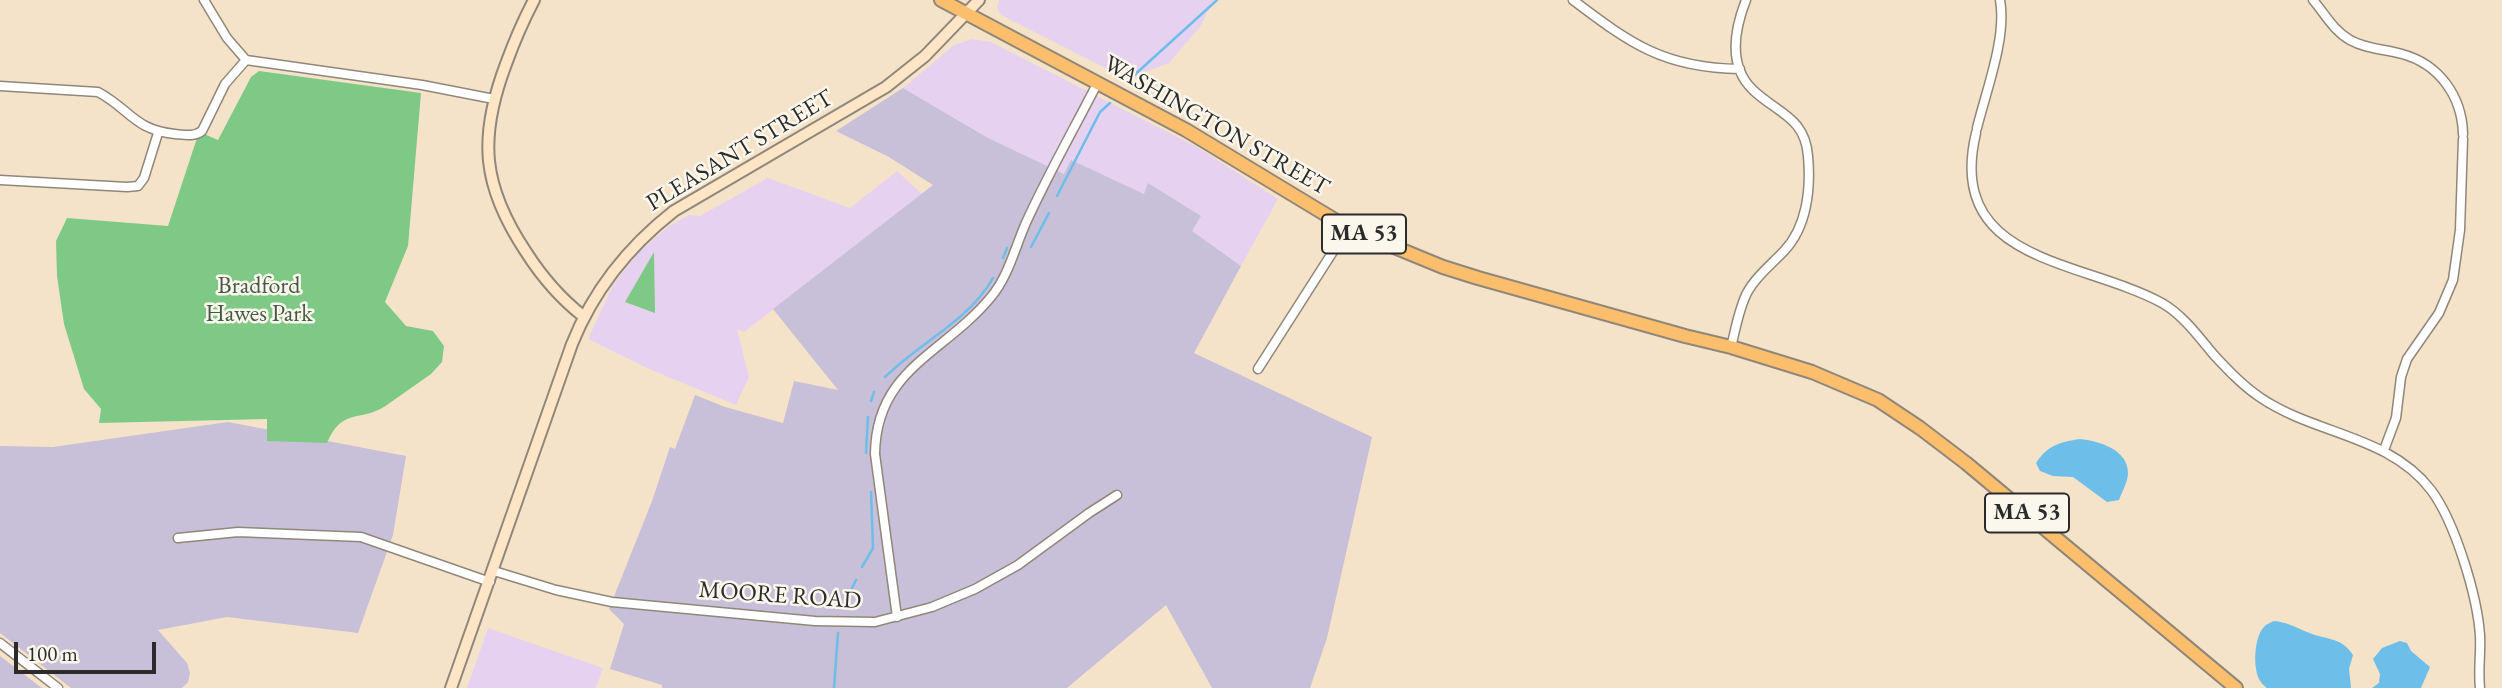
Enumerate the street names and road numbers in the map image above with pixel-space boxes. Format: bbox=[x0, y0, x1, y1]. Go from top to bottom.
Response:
street label: WASHINGTON STREET bbox=[1098, 50, 1334, 202]
street label: PLEASANT STREET bbox=[641, 84, 839, 218]
road number: MA 53 bbox=[1322, 215, 1406, 254]
road number: MA 53 bbox=[1985, 494, 2069, 533]
street label: MOORE ROAD bbox=[698, 576, 862, 616]

